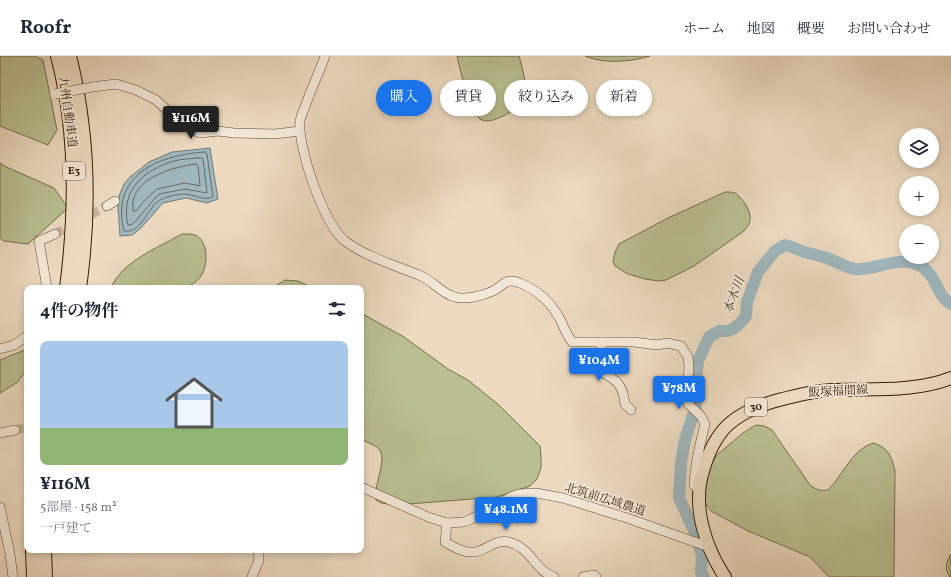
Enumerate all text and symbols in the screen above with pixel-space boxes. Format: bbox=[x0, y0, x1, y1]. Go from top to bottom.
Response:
text: Roofr bbox=[20, 15, 71, 41]
text: ホーム bbox=[683, 20, 725, 39]
text: 地図 bbox=[747, 20, 775, 39]
text: 概要 bbox=[797, 20, 825, 39]
text: お問い合わせ bbox=[847, 20, 931, 39]
street label: 九州自動車道 bbox=[54, 75, 80, 149]
chip: 購入 bbox=[376, 80, 432, 116]
chip: 賃貸 bbox=[440, 80, 496, 116]
chip: 絞り込み bbox=[504, 80, 588, 116]
chip: 新着 bbox=[596, 80, 652, 116]
pin: ¥116M bbox=[163, 106, 219, 140]
text: ¥116M bbox=[172, 110, 210, 128]
map controls bbox=[899, 128, 939, 264]
button: layers bbox=[899, 128, 939, 168]
road number: E3 bbox=[63, 162, 85, 180]
button: + bbox=[899, 176, 939, 216]
button: − bbox=[899, 224, 939, 264]
water label: 本木川 bbox=[720, 273, 751, 317]
icon: filters bbox=[326, 298, 348, 320]
text: 4件の物件 bbox=[40, 300, 118, 323]
pin: ¥104M bbox=[571, 348, 627, 382]
text: ¥104M bbox=[578, 352, 620, 370]
icon: home bbox=[158, 367, 230, 439]
pin: ¥78M bbox=[655, 376, 703, 410]
text: ¥78M bbox=[662, 380, 696, 398]
street label: 飯塚福間線 bbox=[808, 382, 868, 402]
road number: 30 bbox=[745, 398, 767, 416]
text: ¥116M bbox=[40, 473, 90, 496]
street label: 北筑前広域農道 bbox=[562, 480, 648, 520]
pin: ¥48.1M bbox=[473, 497, 539, 531]
text: 5部屋 · 158 m² bbox=[40, 499, 117, 517]
text: ¥48.1M bbox=[484, 501, 528, 519]
text: 一戸建て bbox=[40, 520, 92, 538]

